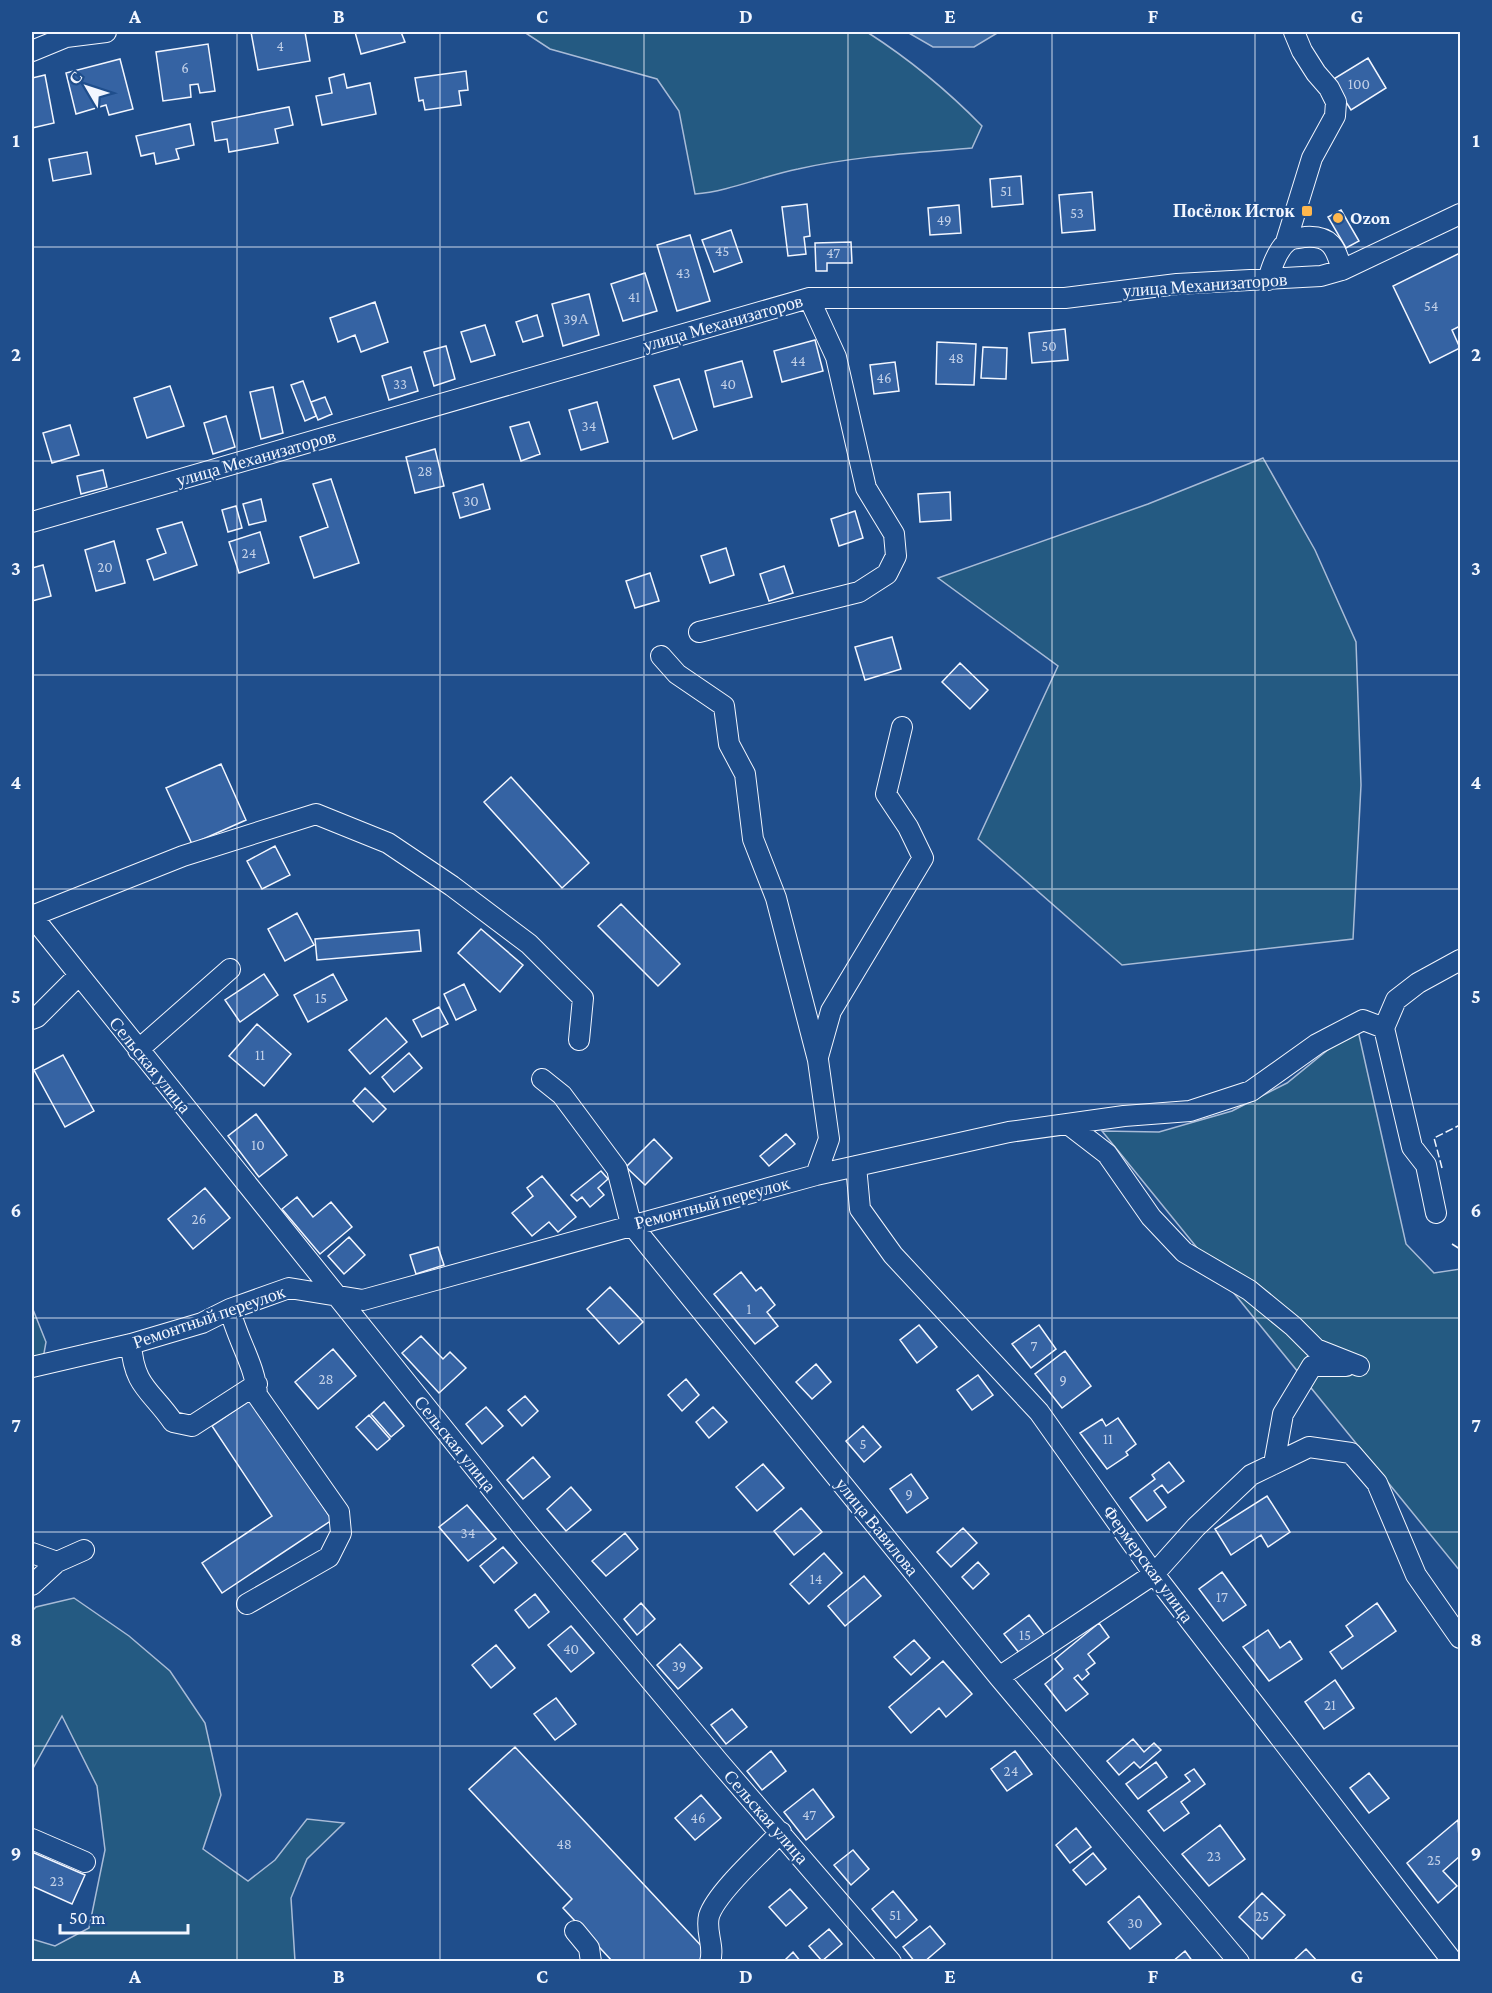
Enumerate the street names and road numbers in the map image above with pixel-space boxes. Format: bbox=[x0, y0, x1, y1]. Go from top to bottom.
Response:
street label: улица Механизаторов bbox=[1122, 269, 1288, 301]
street label: улица Механизаторов bbox=[641, 291, 805, 355]
street label: улица Механизаторов bbox=[174, 426, 338, 490]
street label: Сельская улица bbox=[105, 1013, 195, 1117]
street label: Ремонтный переулок bbox=[632, 1173, 792, 1233]
street label: Ремонтный переулок bbox=[130, 1282, 288, 1352]
street label: Сельская улица bbox=[410, 1392, 500, 1496]
street label: улица Вавилова bbox=[831, 1474, 923, 1580]
street label: Фермерская улица bbox=[1099, 1502, 1197, 1626]
street label: Сельская улица bbox=[720, 1766, 812, 1868]

